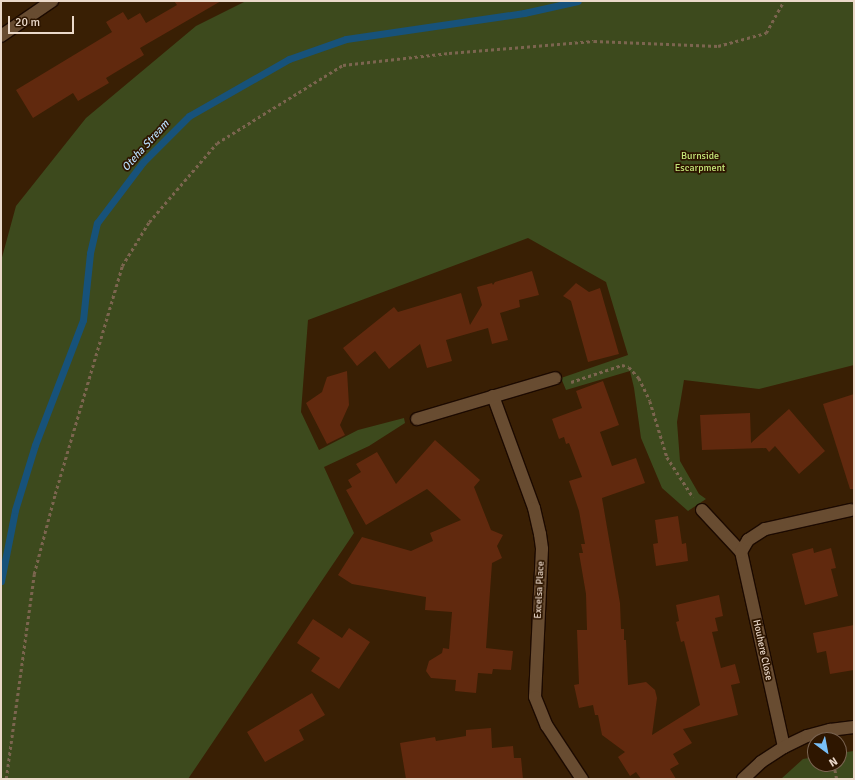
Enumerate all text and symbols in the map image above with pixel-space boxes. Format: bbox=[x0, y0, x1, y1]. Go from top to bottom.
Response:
scale bar bbox=[10, 8, 76, 34]
text: 20 m bbox=[15, 15, 40, 30]
water label: Oteha Stream bbox=[120, 118, 172, 174]
park label: Burnside Escarpment bbox=[675, 150, 725, 174]
street label: Excelsa Place bbox=[533, 561, 547, 619]
street label: Houhere Close bbox=[750, 618, 774, 682]
north arrow bbox=[807, 732, 847, 772]
text: N bbox=[826, 754, 840, 769]

